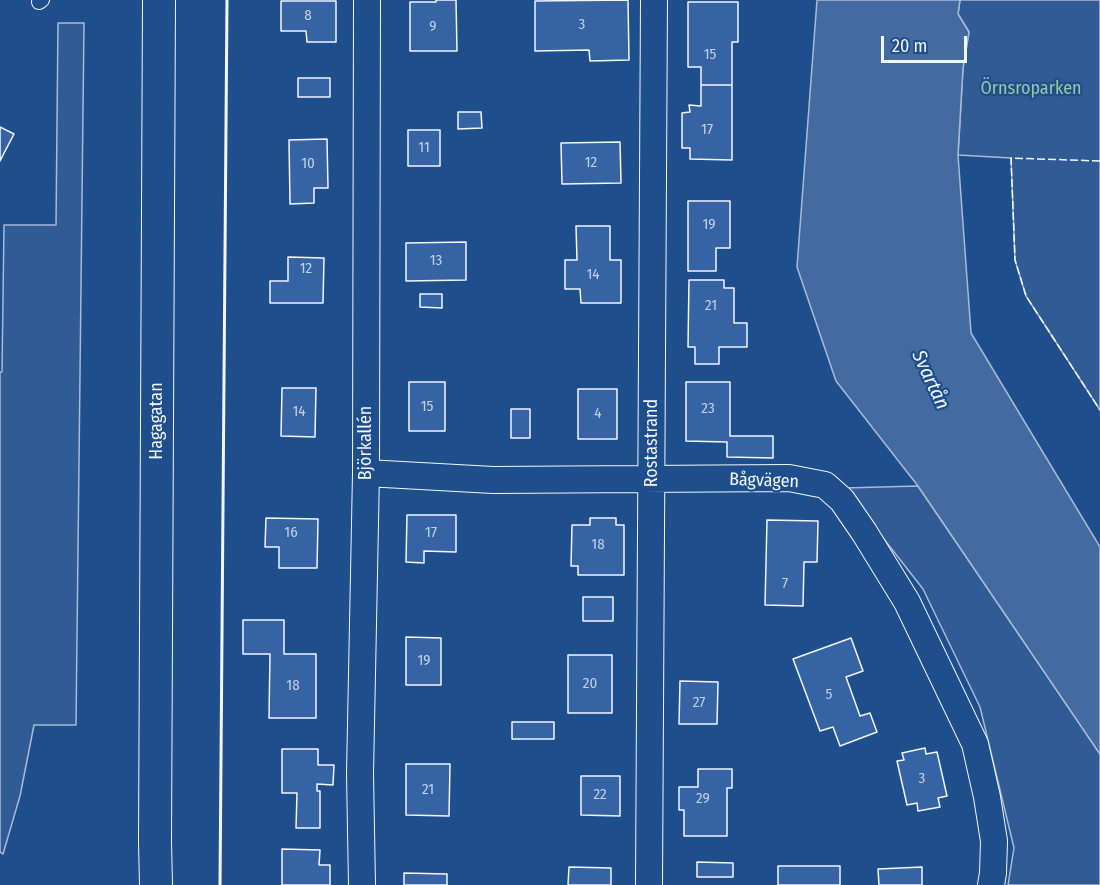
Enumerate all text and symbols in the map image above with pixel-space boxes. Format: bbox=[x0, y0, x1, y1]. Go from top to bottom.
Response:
house number: 8 bbox=[304, 7, 312, 25]
house number: 3 bbox=[579, 16, 585, 34]
house number: 9 bbox=[429, 18, 437, 36]
scale bar bbox=[884, 24, 970, 62]
text: 20 m bbox=[892, 35, 927, 57]
house number: 15 bbox=[704, 46, 716, 64]
park label: Örnsroparken bbox=[980, 78, 1082, 100]
house number: 17 bbox=[701, 121, 713, 139]
house number: 11 bbox=[418, 139, 430, 157]
house number: 12 bbox=[585, 154, 597, 172]
house number: 10 bbox=[301, 155, 315, 173]
house number: 19 bbox=[702, 216, 716, 234]
house number: 13 bbox=[430, 252, 442, 270]
house number: 12 bbox=[300, 260, 312, 278]
house number: 14 bbox=[586, 266, 600, 284]
house number: 21 bbox=[705, 297, 717, 315]
water label: Svartån bbox=[906, 347, 954, 413]
street label: Hagagatan bbox=[146, 382, 168, 460]
house number: 15 bbox=[421, 398, 433, 416]
street label: Rostastrand bbox=[641, 399, 663, 487]
house number: 23 bbox=[701, 400, 715, 418]
house number: 14 bbox=[292, 403, 306, 421]
house number: 4 bbox=[594, 405, 602, 423]
street label: Björkallén bbox=[355, 406, 377, 480]
street label: Bågvägen bbox=[729, 469, 799, 493]
house number: 16 bbox=[284, 524, 298, 542]
house number: 17 bbox=[425, 524, 437, 542]
house number: 18 bbox=[591, 536, 605, 554]
house number: 7 bbox=[782, 575, 788, 593]
house number: 19 bbox=[417, 652, 431, 670]
house number: 20 bbox=[583, 675, 597, 693]
house number: 18 bbox=[286, 677, 300, 695]
house number: 5 bbox=[826, 686, 832, 704]
house number: 27 bbox=[693, 694, 705, 712]
house number: 3 bbox=[919, 770, 925, 788]
house number: 21 bbox=[422, 781, 434, 799]
house number: 22 bbox=[593, 786, 607, 804]
house number: 29 bbox=[696, 790, 710, 808]

